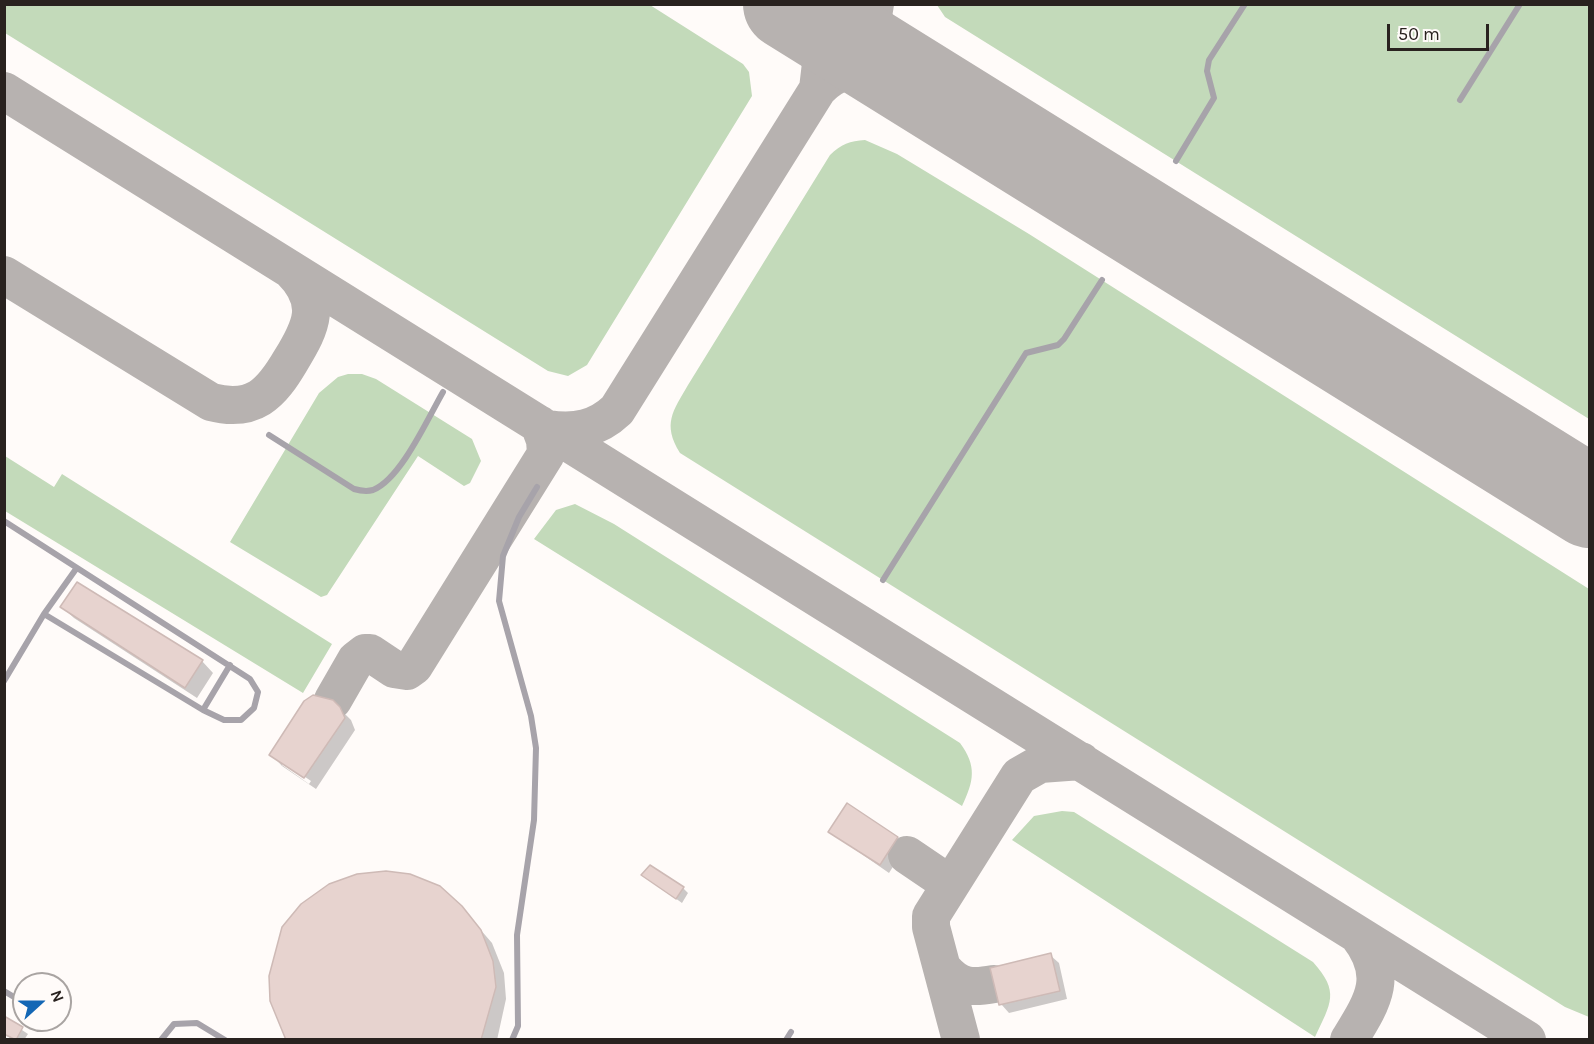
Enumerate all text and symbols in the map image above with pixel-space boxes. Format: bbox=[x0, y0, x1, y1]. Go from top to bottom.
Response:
scale bar bbox=[1390, 12, 1492, 50]
text: 50 m bbox=[1398, 23, 1440, 45]
north arrow bbox=[12, 972, 72, 1032]
text: N bbox=[46, 987, 68, 1005]

